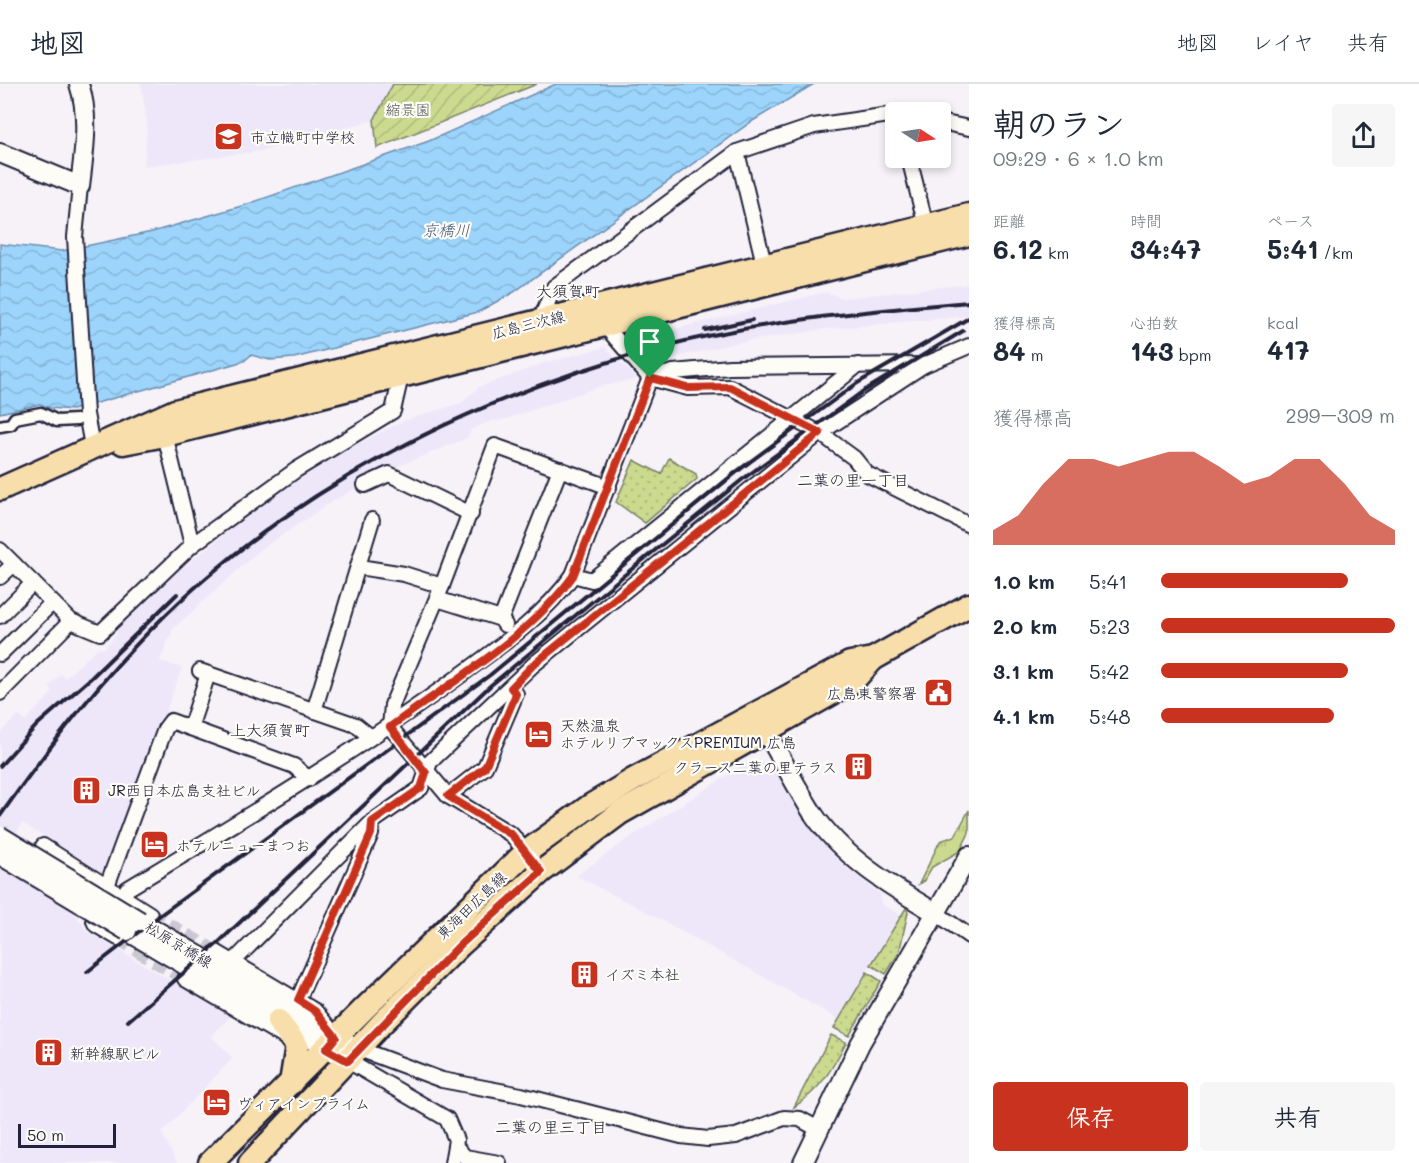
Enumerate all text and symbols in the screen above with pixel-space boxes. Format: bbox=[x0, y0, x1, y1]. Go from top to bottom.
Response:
text: 地図 bbox=[30, 24, 86, 60]
text: 地図 bbox=[1177, 28, 1219, 55]
text: レイヤ bbox=[1252, 28, 1314, 55]
text: 共有 bbox=[1347, 28, 1389, 55]
park label: 縮景園 bbox=[385, 99, 431, 119]
text: 朝のラン bbox=[993, 101, 1125, 144]
north arrow bbox=[885, 102, 951, 168]
map controls bbox=[885, 102, 951, 168]
button: share bbox=[1332, 104, 1395, 167]
school or university icon: 市立幟町中学校 bbox=[213, 121, 245, 153]
place label: 市立幟町中学校 bbox=[250, 127, 355, 147]
text: 09:29 · 6 × 1.0 km bbox=[993, 145, 1164, 171]
text: 距離 bbox=[993, 210, 1025, 231]
text: 時間 bbox=[1130, 210, 1162, 231]
text: ペース bbox=[1267, 210, 1314, 231]
water label: 京橋川 bbox=[422, 219, 470, 240]
text: 6.12 bbox=[993, 232, 1043, 266]
text: 34:47 bbox=[1130, 232, 1201, 266]
text: 5:41 bbox=[1267, 232, 1318, 266]
text: km bbox=[1043, 242, 1069, 263]
text: /km bbox=[1318, 242, 1353, 263]
district label: 大須賀町 bbox=[536, 280, 600, 301]
street label: 広島三次線 bbox=[489, 305, 567, 343]
text: 獲得標高 bbox=[993, 312, 1057, 333]
text: 心拍数 bbox=[1130, 312, 1178, 333]
text: kcal bbox=[1267, 312, 1299, 333]
pin bbox=[624, 316, 675, 378]
icon: arrive bbox=[633, 325, 666, 358]
text: 417 bbox=[1267, 333, 1309, 367]
text: 84 bbox=[993, 334, 1026, 368]
text: 143 bbox=[1130, 334, 1174, 368]
text: m bbox=[1026, 344, 1043, 365]
text: bpm bbox=[1174, 344, 1212, 365]
text: 299–309 m bbox=[1286, 402, 1395, 428]
text: 獲得標高 bbox=[993, 404, 1073, 430]
district label: 二葉の里一丁目 bbox=[797, 469, 909, 490]
text: 1.0 km bbox=[993, 568, 1055, 594]
text: 5:41 bbox=[1089, 568, 1128, 594]
text: 2.0 km bbox=[993, 613, 1057, 639]
text: 5:23 bbox=[1089, 613, 1130, 639]
text: 3.1 km bbox=[993, 658, 1054, 684]
text: 5:42 bbox=[1089, 658, 1130, 684]
public building icon: 広島東警察署 bbox=[922, 677, 954, 709]
place label: 広島東警察署 bbox=[827, 683, 917, 703]
text: 4.1 km bbox=[993, 703, 1055, 729]
text: 5:48 bbox=[1089, 703, 1131, 729]
place label: 天然温泉 ホテルリブマックスPREMIUM 広島 bbox=[560, 715, 797, 752]
hotel icon: 天然温泉 ホテルリブマックスPREMIUM 広島 bbox=[523, 718, 555, 750]
district label: 上大須賀町 bbox=[230, 719, 310, 740]
building icon: クラース二葉の里テラス bbox=[842, 751, 874, 783]
place label: クラース二葉の里テラス bbox=[673, 757, 837, 777]
building icon: JR西日本広島支社ビル bbox=[71, 774, 103, 806]
place label: JR西日本広島支社ビル bbox=[108, 780, 261, 800]
hotel icon: ホテルニューまつお bbox=[139, 829, 171, 861]
place label: ホテルニューまつお bbox=[176, 835, 310, 855]
street label: 東海田広島線 bbox=[432, 867, 510, 943]
street label: 松原京橋線 bbox=[142, 916, 216, 972]
building icon: イズミ本社 bbox=[568, 958, 600, 990]
place label: イズミ本社 bbox=[605, 964, 679, 984]
building icon: 新幹線駅ビル bbox=[33, 1037, 65, 1069]
place label: 新幹線駅ビル bbox=[70, 1043, 160, 1063]
button: 保存 bbox=[993, 1082, 1188, 1151]
button: 共有 bbox=[1200, 1082, 1395, 1151]
hotel icon: ヴィアインプライム bbox=[200, 1087, 232, 1119]
place label: ヴィアインプライム bbox=[237, 1093, 370, 1113]
district label: 二葉の里三丁目 bbox=[495, 1116, 607, 1137]
scale bar bbox=[18, 1121, 116, 1148]
text: 50 m bbox=[27, 1124, 64, 1145]

